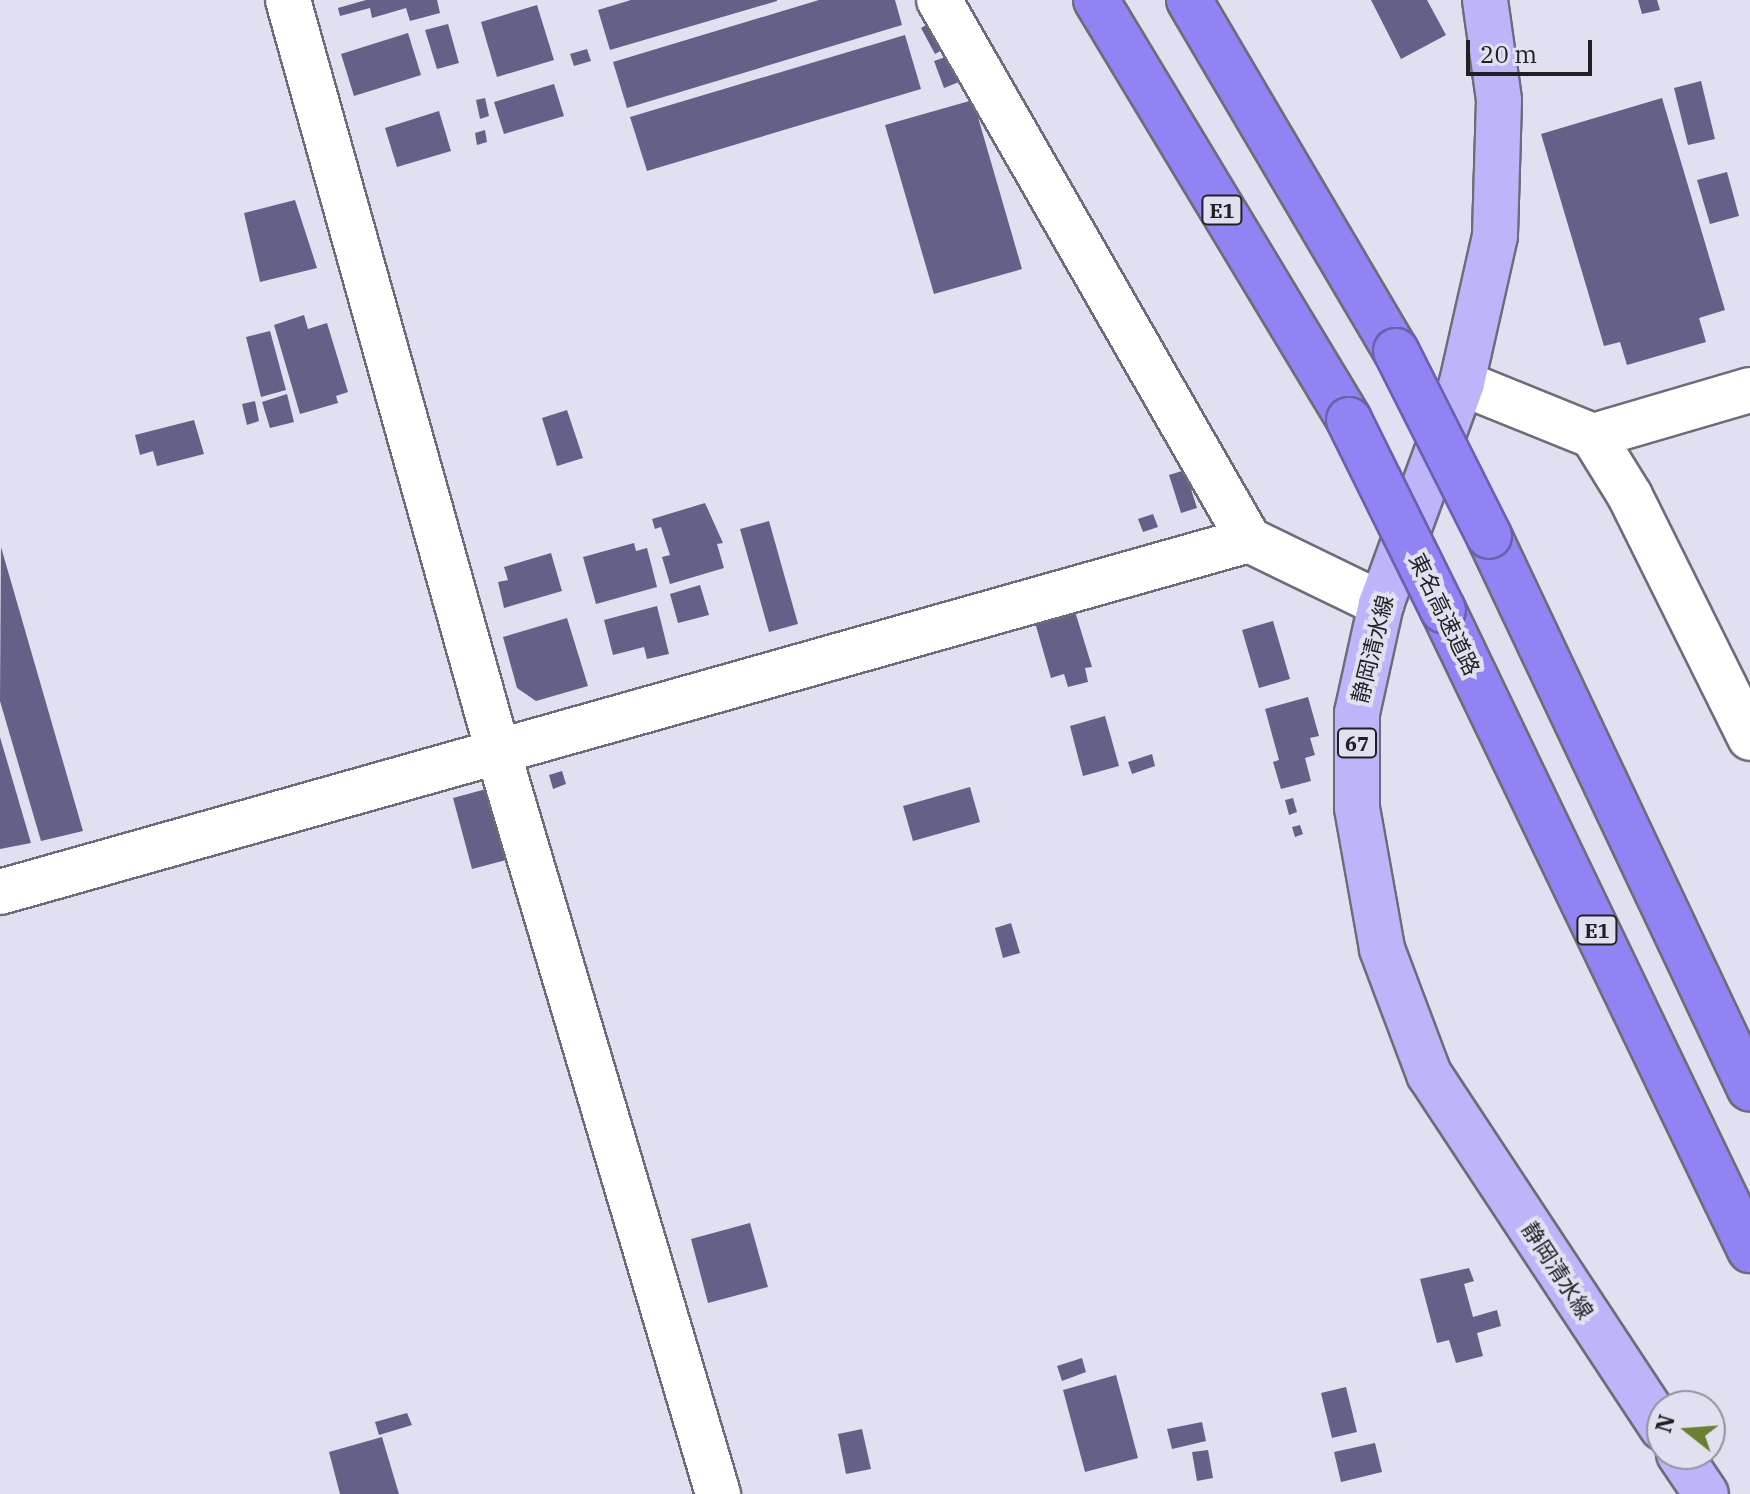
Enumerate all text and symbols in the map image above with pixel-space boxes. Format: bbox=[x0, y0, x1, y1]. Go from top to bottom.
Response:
scale bar bbox=[1470, 24, 1596, 74]
text: 20 m bbox=[1480, 38, 1537, 70]
road number: E1 bbox=[1200, 194, 1244, 226]
street label: 東名高速道路 bbox=[1404, 549, 1486, 679]
street label: 静岡清水線 bbox=[1346, 592, 1398, 706]
road number: 67 bbox=[1337, 727, 1377, 759]
road number: E1 bbox=[1575, 914, 1619, 946]
street label: 静岡清水線 bbox=[1517, 1217, 1599, 1323]
north arrow bbox=[1646, 1390, 1726, 1470]
text: N bbox=[1648, 1411, 1681, 1436]

